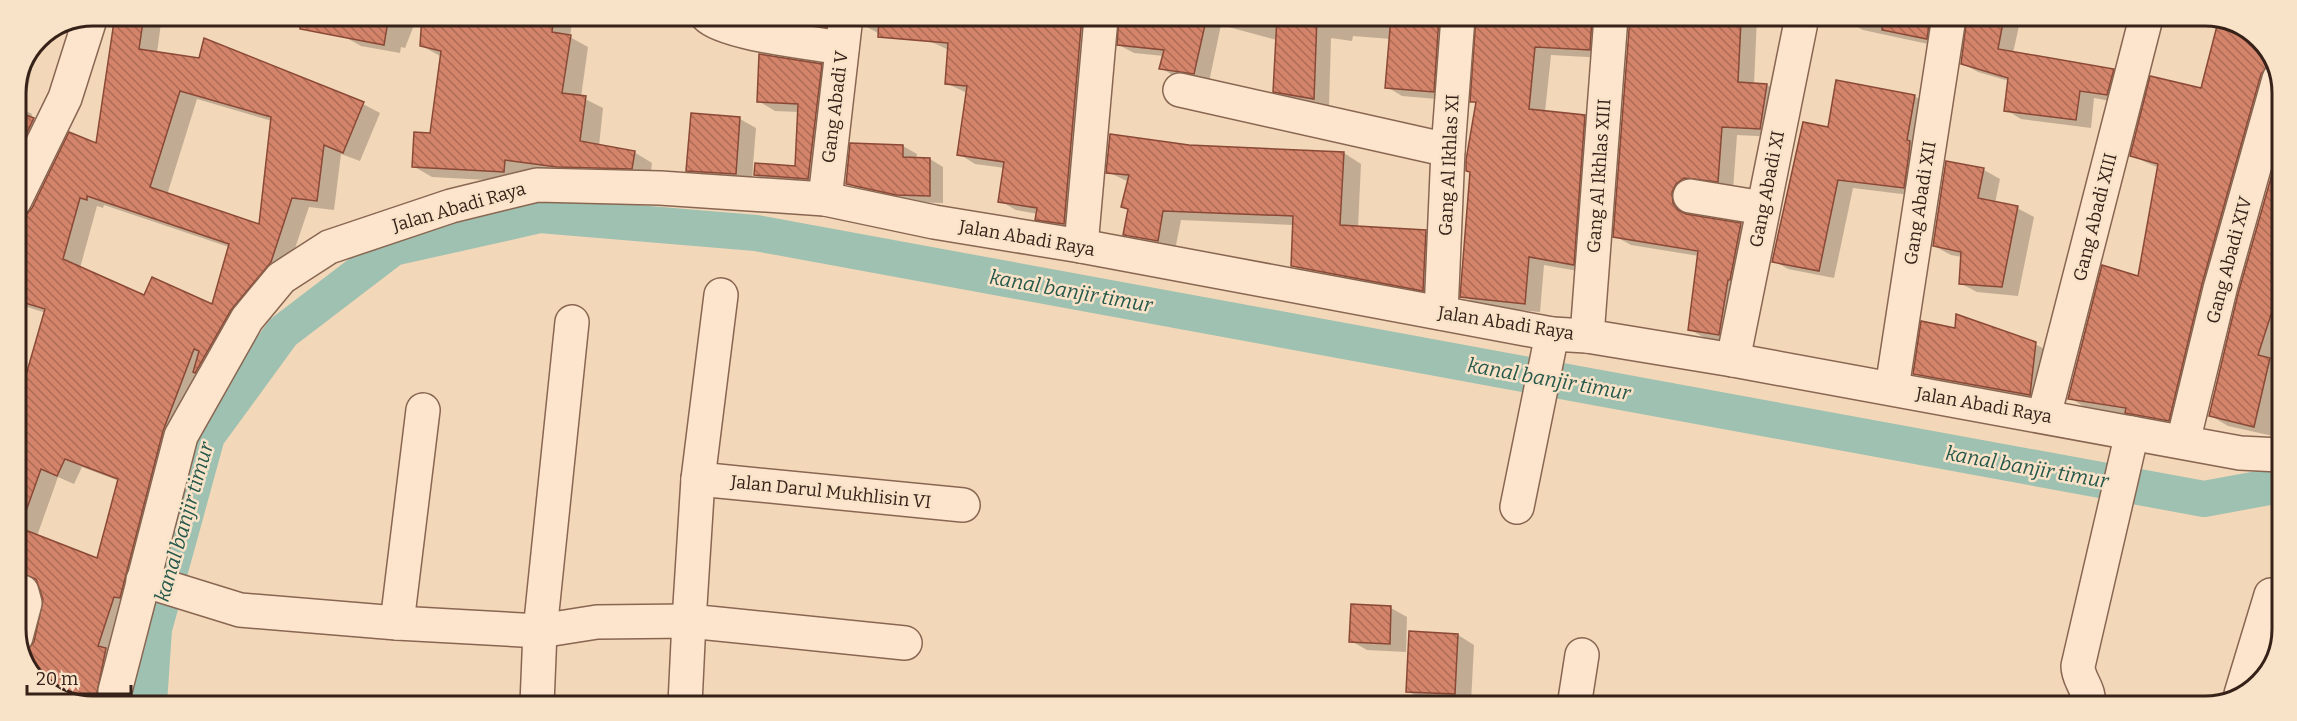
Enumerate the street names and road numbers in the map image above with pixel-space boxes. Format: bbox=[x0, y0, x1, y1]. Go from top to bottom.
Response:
street label: Gang Abadi V bbox=[817, 49, 853, 164]
street label: Gang Al Ikhlas XI bbox=[1434, 94, 1464, 236]
street label: Gang Al Ikhlas XIII bbox=[1583, 98, 1615, 254]
street label: Gang Abadi XI bbox=[1745, 129, 1789, 249]
street label: Gang Abadi XII bbox=[1899, 140, 1941, 266]
street label: Gang Abadi XIII bbox=[2068, 151, 2122, 283]
street label: Jalan Abadi Raya bbox=[389, 177, 528, 237]
street label: Gang Abadi XIV bbox=[2201, 194, 2257, 326]
street label: Jalan Abadi Raya bbox=[956, 215, 1097, 261]
street label: Jalan Abadi Raya bbox=[1435, 301, 1576, 345]
street label: Jalan Abadi Raya bbox=[1913, 382, 2054, 428]
street label: Jalan Darul Mukhlisin VI bbox=[729, 470, 932, 513]

